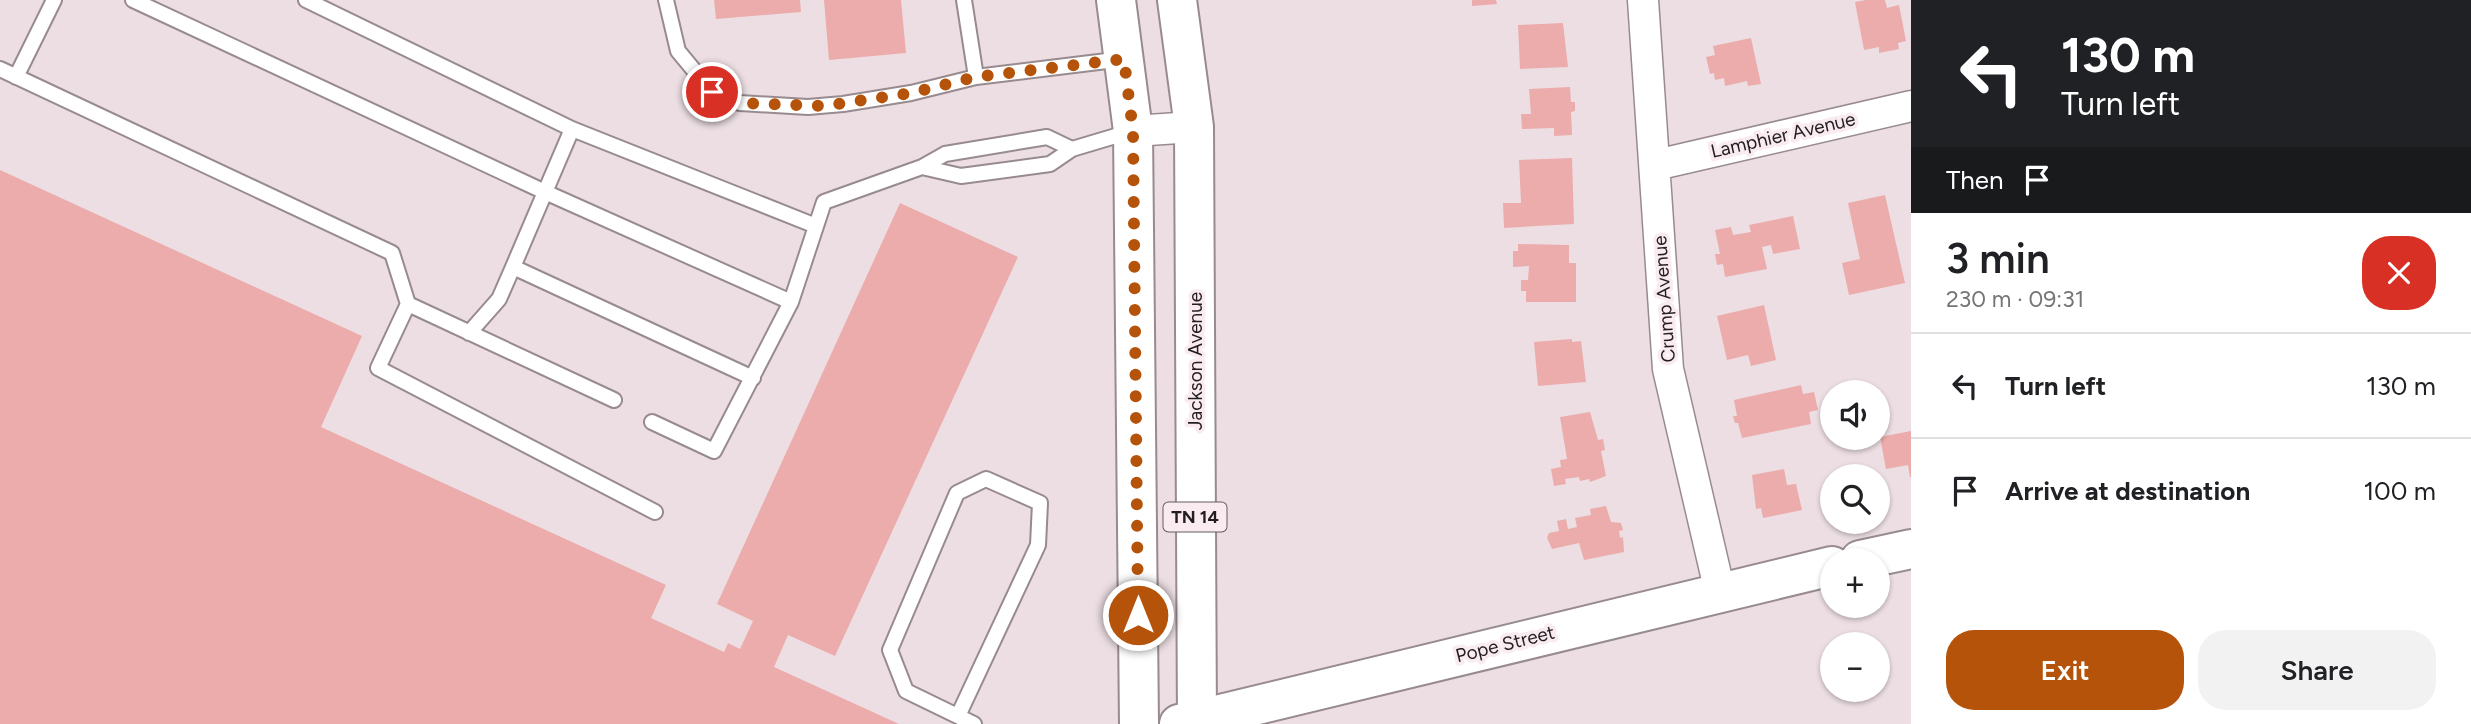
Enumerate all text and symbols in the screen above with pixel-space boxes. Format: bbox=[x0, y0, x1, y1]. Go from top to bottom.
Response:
text: 130 m bbox=[2061, 25, 2195, 84]
icon: left bbox=[1946, 28, 2037, 119]
pin bbox=[682, 62, 742, 122]
icon: arrive bbox=[693, 73, 731, 111]
text: Turn left bbox=[2061, 85, 2180, 123]
street label: Lamphier Avenue bbox=[1708, 107, 1858, 163]
icon: arrive bbox=[2018, 161, 2056, 199]
text: Then bbox=[1946, 164, 2004, 196]
text: 3 min bbox=[1946, 233, 2050, 284]
street label: Crump Avenue bbox=[1648, 235, 1680, 363]
button: close bbox=[2362, 236, 2436, 310]
text: 230 m · 09:31 bbox=[1946, 285, 2084, 313]
street label: Jackson Avenue bbox=[1184, 292, 1207, 430]
icon: left bbox=[1946, 367, 1984, 405]
text: Turn left bbox=[2005, 370, 2106, 402]
text: 130 m bbox=[2366, 370, 2436, 402]
map controls bbox=[1820, 380, 1890, 702]
button: sound bbox=[1820, 380, 1890, 450]
button: search bbox=[1820, 464, 1890, 534]
icon: arrive bbox=[1946, 472, 1984, 510]
text: Arrive at destination bbox=[2005, 475, 2250, 507]
text: 100 m bbox=[2363, 475, 2436, 507]
road number: TN 14 bbox=[1164, 503, 1226, 532]
button: + bbox=[1820, 548, 1890, 618]
position arrow bbox=[1101, 578, 1175, 652]
street label: Pope Street bbox=[1453, 621, 1557, 667]
button: Exit bbox=[1946, 630, 2184, 710]
button: Share bbox=[2198, 630, 2436, 710]
button: − bbox=[1820, 632, 1890, 702]

